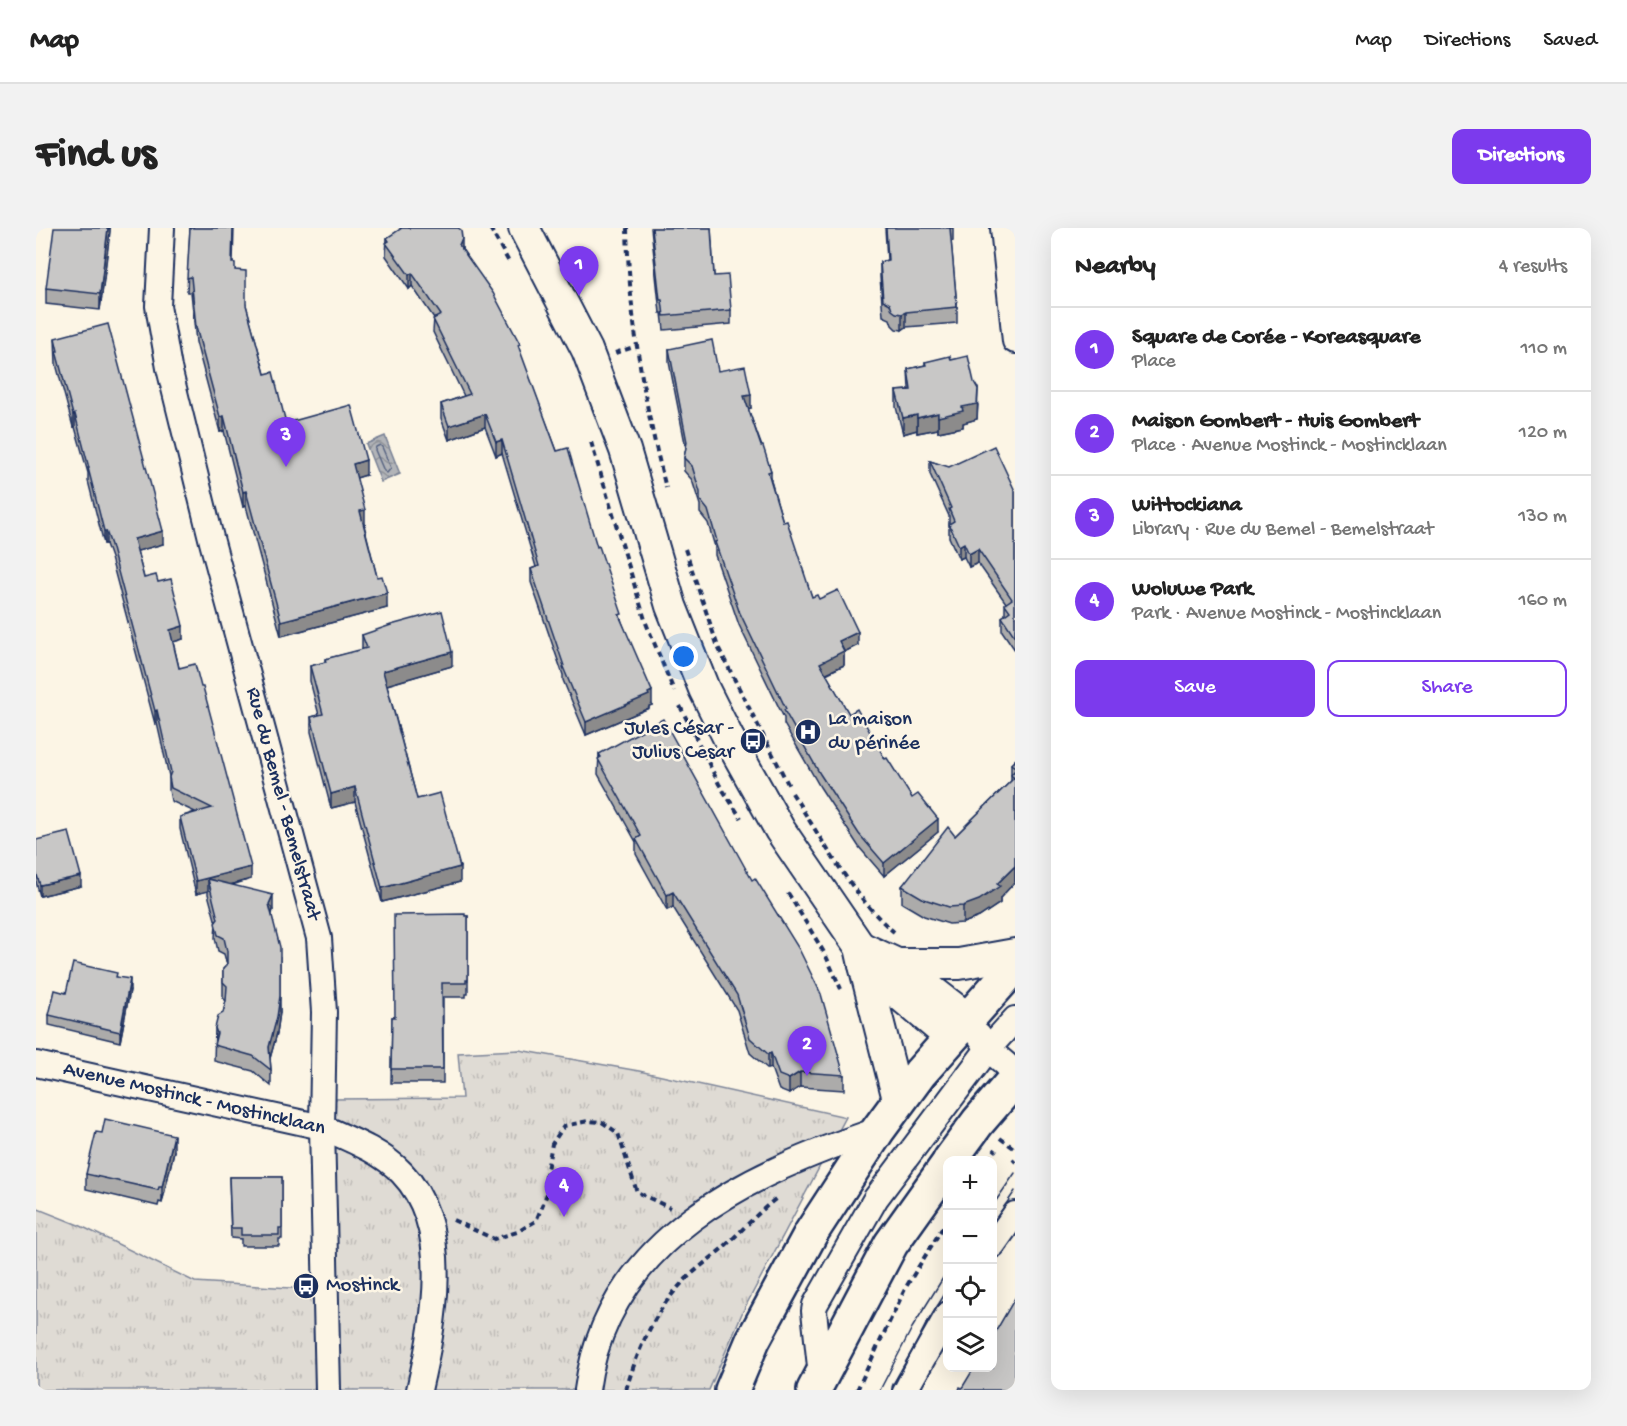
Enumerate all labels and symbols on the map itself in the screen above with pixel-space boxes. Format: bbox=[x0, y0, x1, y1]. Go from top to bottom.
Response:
pin: 1 bbox=[560, 247, 598, 296]
pin: 3 bbox=[266, 418, 306, 467]
your location bbox=[669, 642, 698, 671]
street label: Rue du Bemel - Bemelstraat bbox=[239, 685, 326, 925]
place label: La maison du périnée bbox=[828, 708, 921, 757]
place label: Jules César - Julius Cesar bbox=[624, 717, 736, 766]
hospital icon: La maison du périnée bbox=[793, 717, 823, 747]
bus stop icon: Jules César - Julius Cesar bbox=[738, 726, 768, 756]
pin: 2 bbox=[788, 1026, 826, 1076]
street label: Avenue Mostinck - Mostincklaan bbox=[61, 1058, 327, 1142]
pin: 4 bbox=[544, 1168, 584, 1217]
bus stop icon: Mostinck bbox=[291, 1271, 321, 1301]
place label: Mostinck bbox=[326, 1274, 401, 1299]

